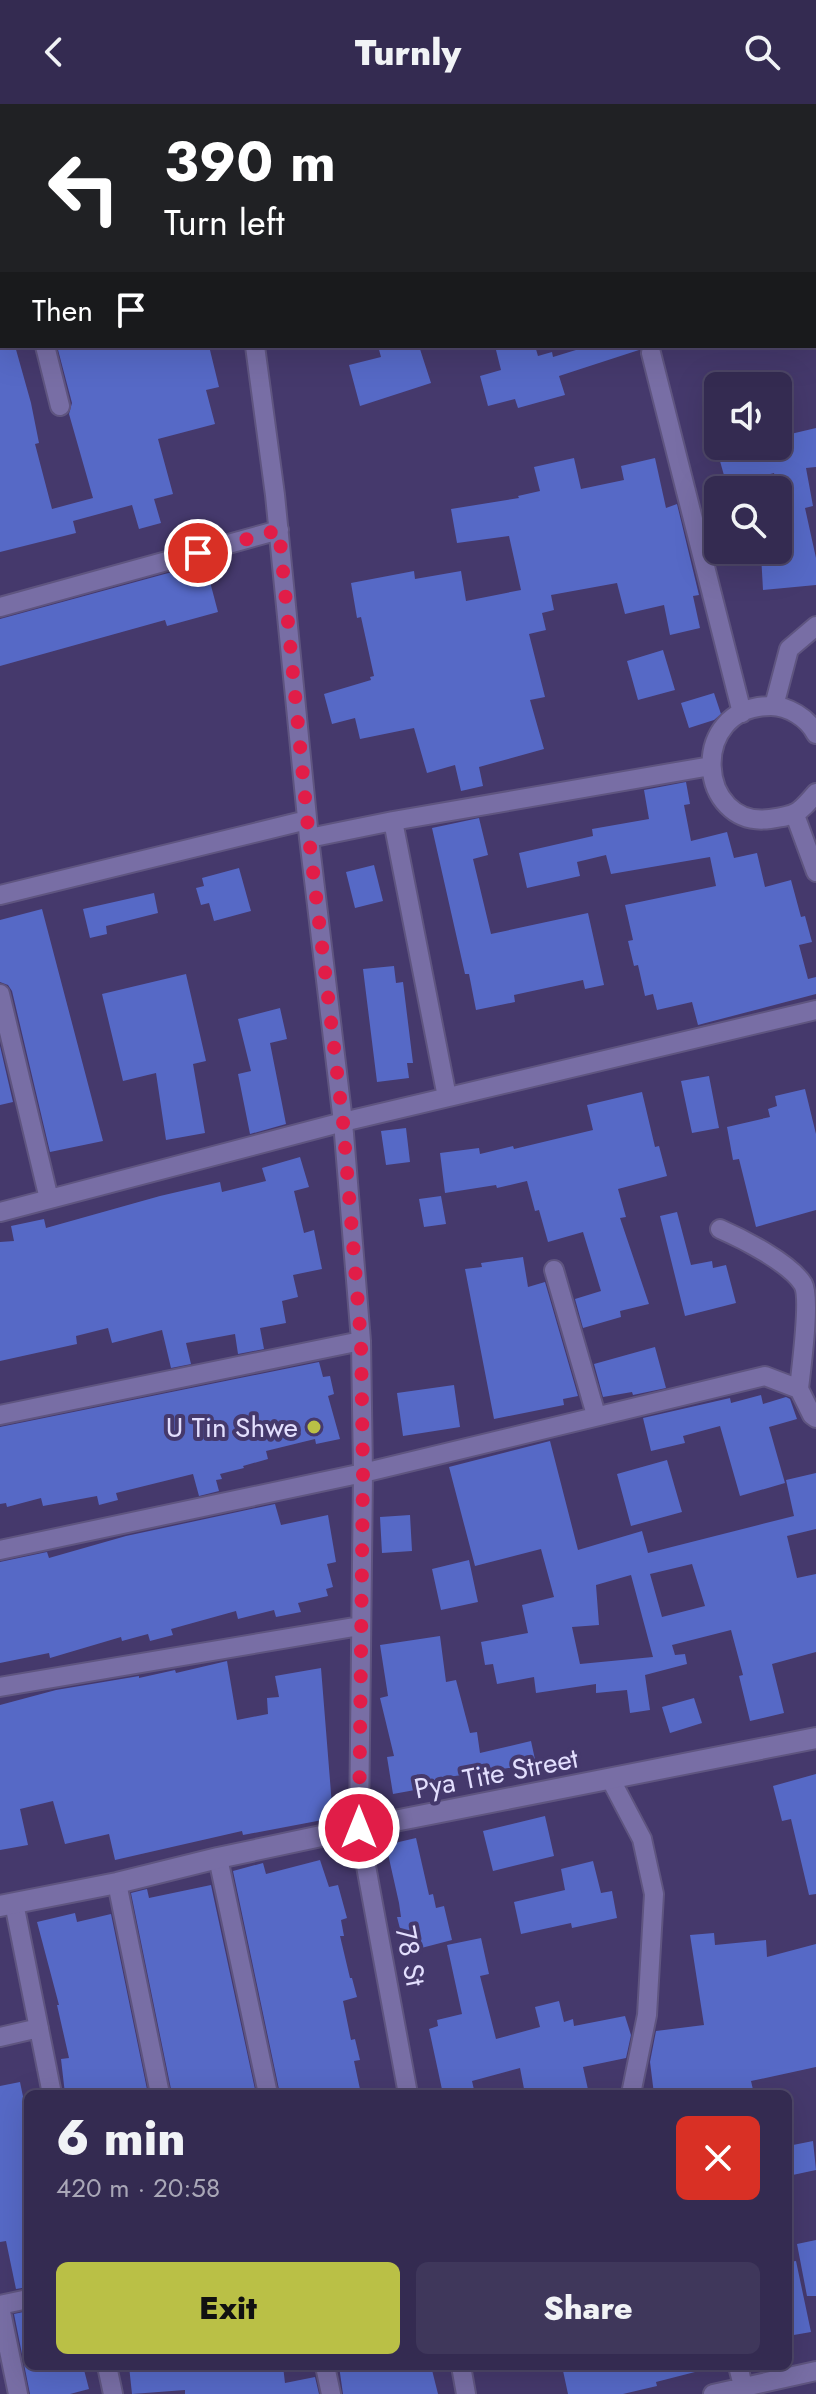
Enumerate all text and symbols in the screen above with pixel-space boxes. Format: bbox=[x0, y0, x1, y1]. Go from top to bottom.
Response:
text: Turnly bbox=[355, 26, 461, 78]
icon: back bbox=[32, 30, 76, 74]
icon: search bbox=[740, 30, 784, 74]
text: 390 m bbox=[164, 121, 336, 202]
icon: left bbox=[32, 136, 136, 240]
text: Turn left bbox=[164, 196, 285, 248]
icon: arrive bbox=[109, 288, 153, 332]
text: Then bbox=[32, 289, 93, 332]
map controls bbox=[704, 372, 792, 564]
button: sound bbox=[704, 372, 792, 460]
button: search bbox=[704, 476, 792, 564]
pin bbox=[164, 519, 232, 587]
icon: arrive bbox=[176, 531, 220, 575]
place label: U Tin Shwe bbox=[166, 1407, 298, 1448]
marker: U Tin Shwe bbox=[305, 1418, 323, 1436]
street label: Pya Tite Street bbox=[411, 1737, 582, 1809]
position arrow bbox=[317, 1786, 401, 1870]
street label: 78 St bbox=[385, 1923, 436, 1990]
text: 6 min bbox=[56, 2104, 186, 2173]
button: close bbox=[676, 2116, 760, 2200]
text: 420 m · 20:58 bbox=[56, 2169, 220, 2207]
button: Exit bbox=[56, 2262, 400, 2354]
button: Share bbox=[416, 2262, 760, 2354]

